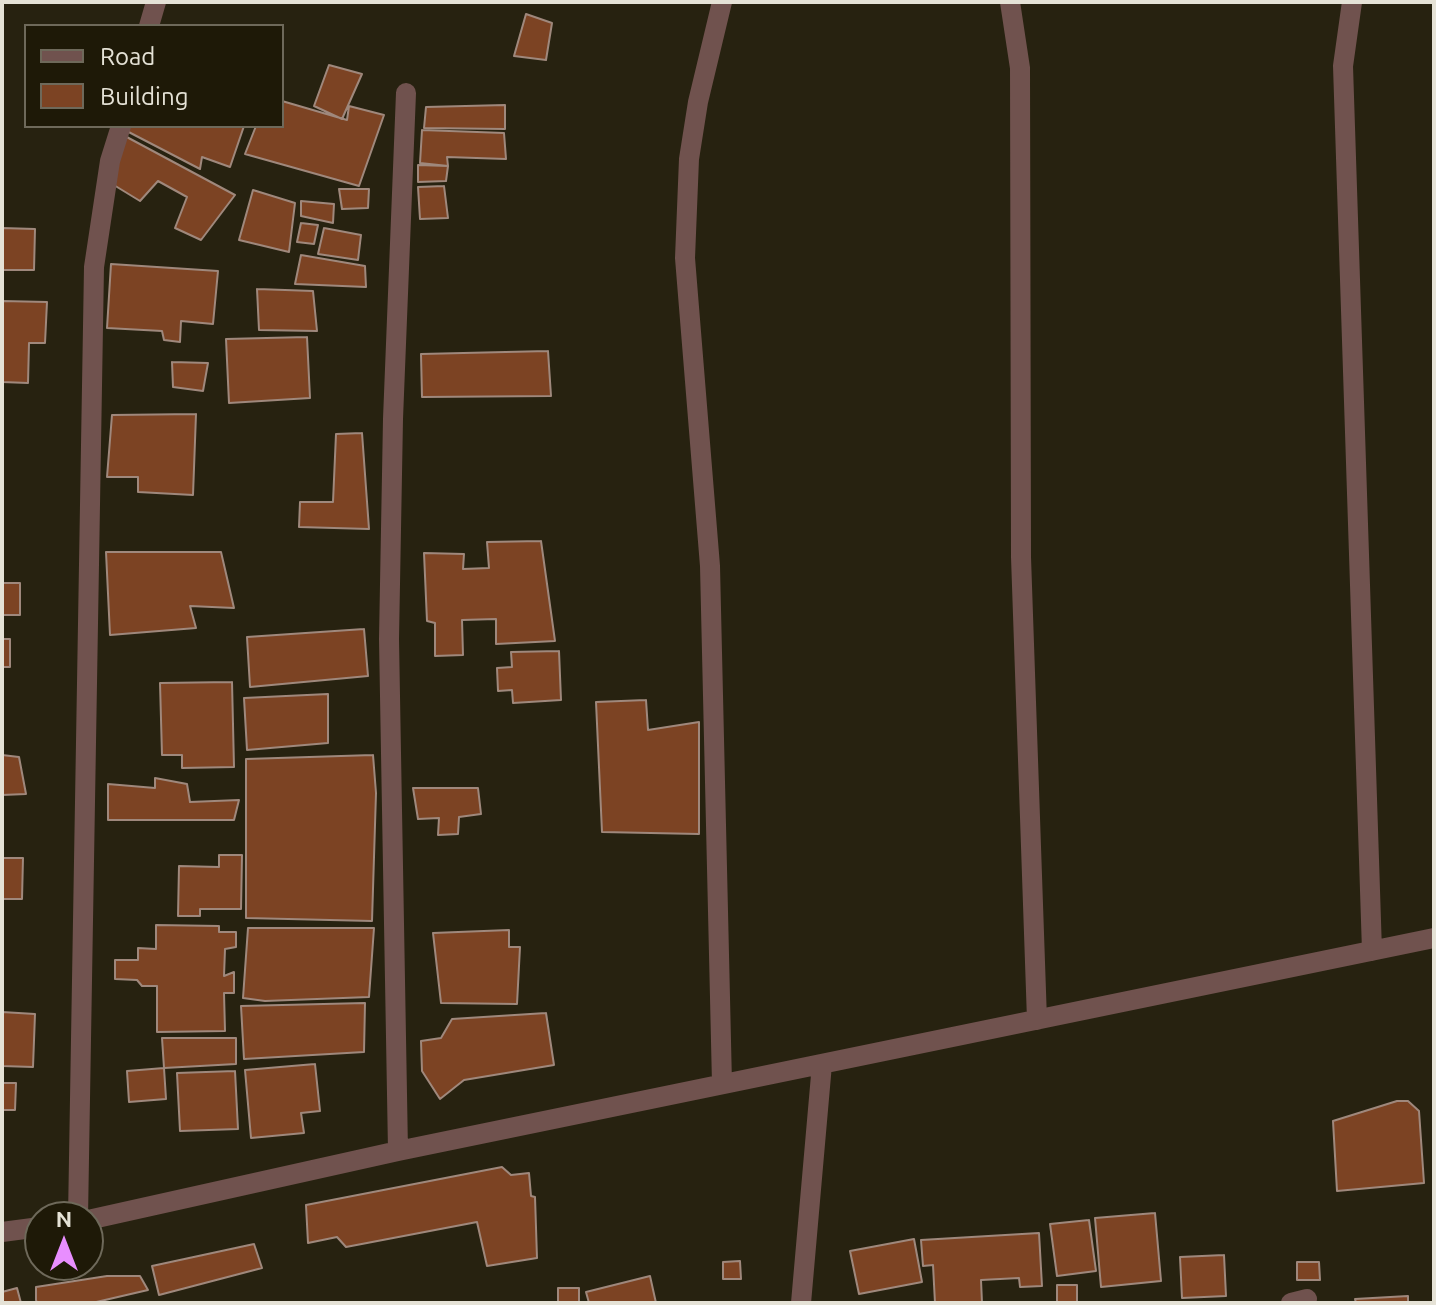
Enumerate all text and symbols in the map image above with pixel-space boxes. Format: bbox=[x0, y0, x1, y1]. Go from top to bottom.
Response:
legend bbox=[24, 24, 284, 128]
text: Road bbox=[100, 43, 155, 70]
text: Building bbox=[100, 83, 188, 110]
north arrow bbox=[24, 1201, 104, 1281]
text: N bbox=[56, 1206, 72, 1231]

